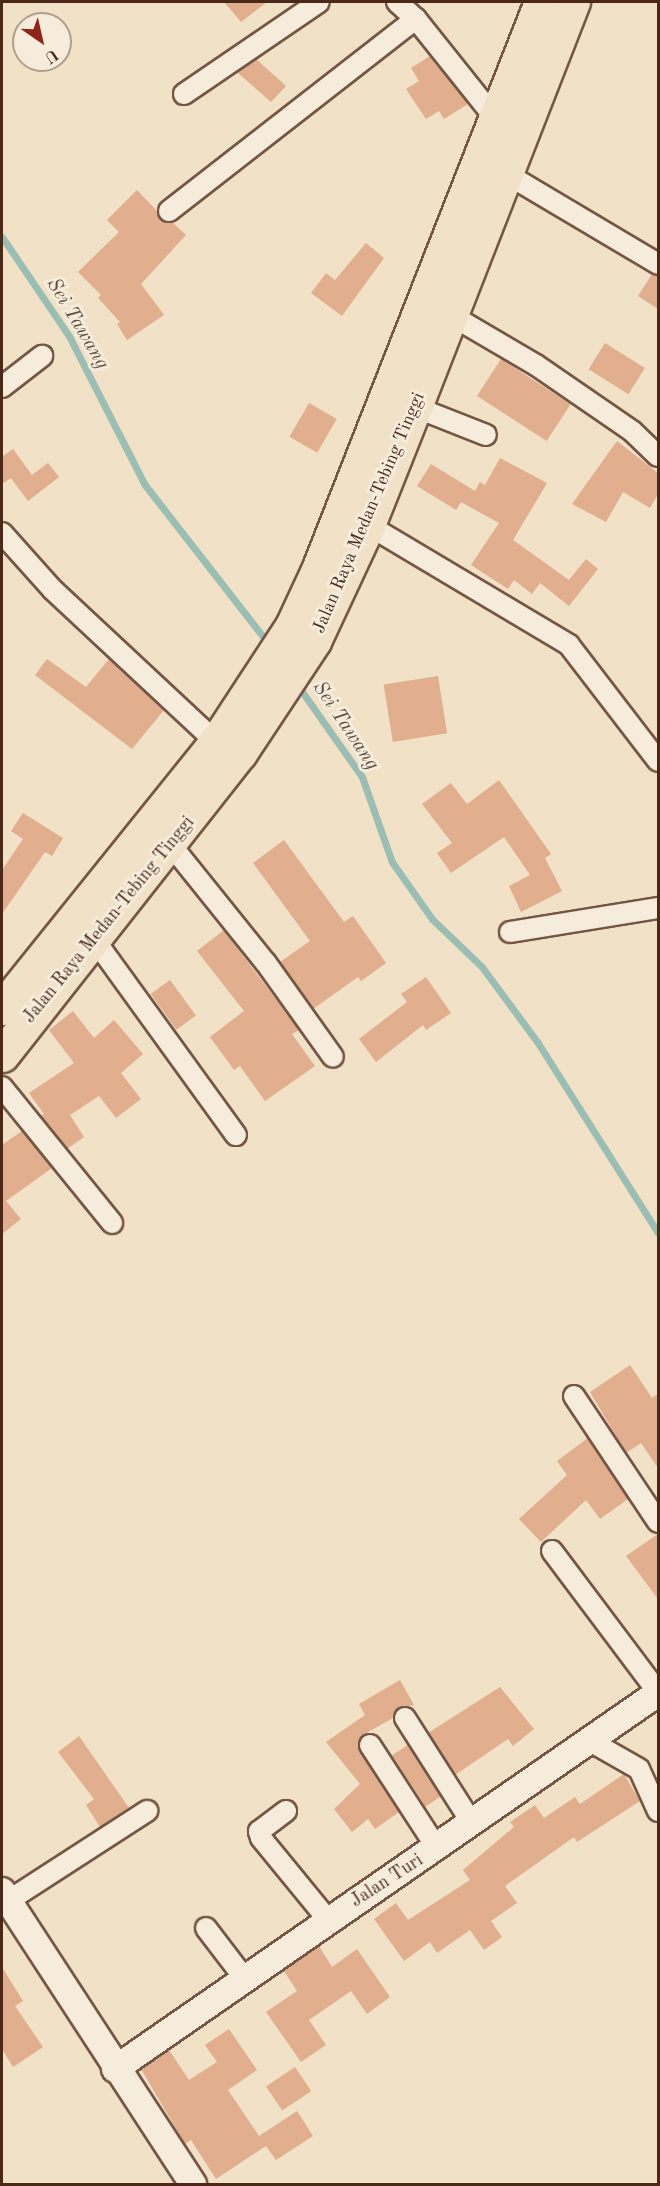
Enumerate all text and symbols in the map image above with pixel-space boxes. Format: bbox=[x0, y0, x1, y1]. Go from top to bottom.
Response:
north arrow bbox=[12, 12, 72, 72]
text: U bbox=[41, 45, 61, 65]
water label: Sei Tawang bbox=[40, 274, 114, 374]
street label: Jalan Raya Medan-Tebing Tinggi bbox=[308, 389, 430, 637]
water label: Sei Tawang bbox=[306, 677, 384, 775]
street label: Jalan Raya Medan-Tebing Tinggi bbox=[19, 812, 199, 1028]
street label: Jalan Turi bbox=[347, 1850, 427, 1912]

